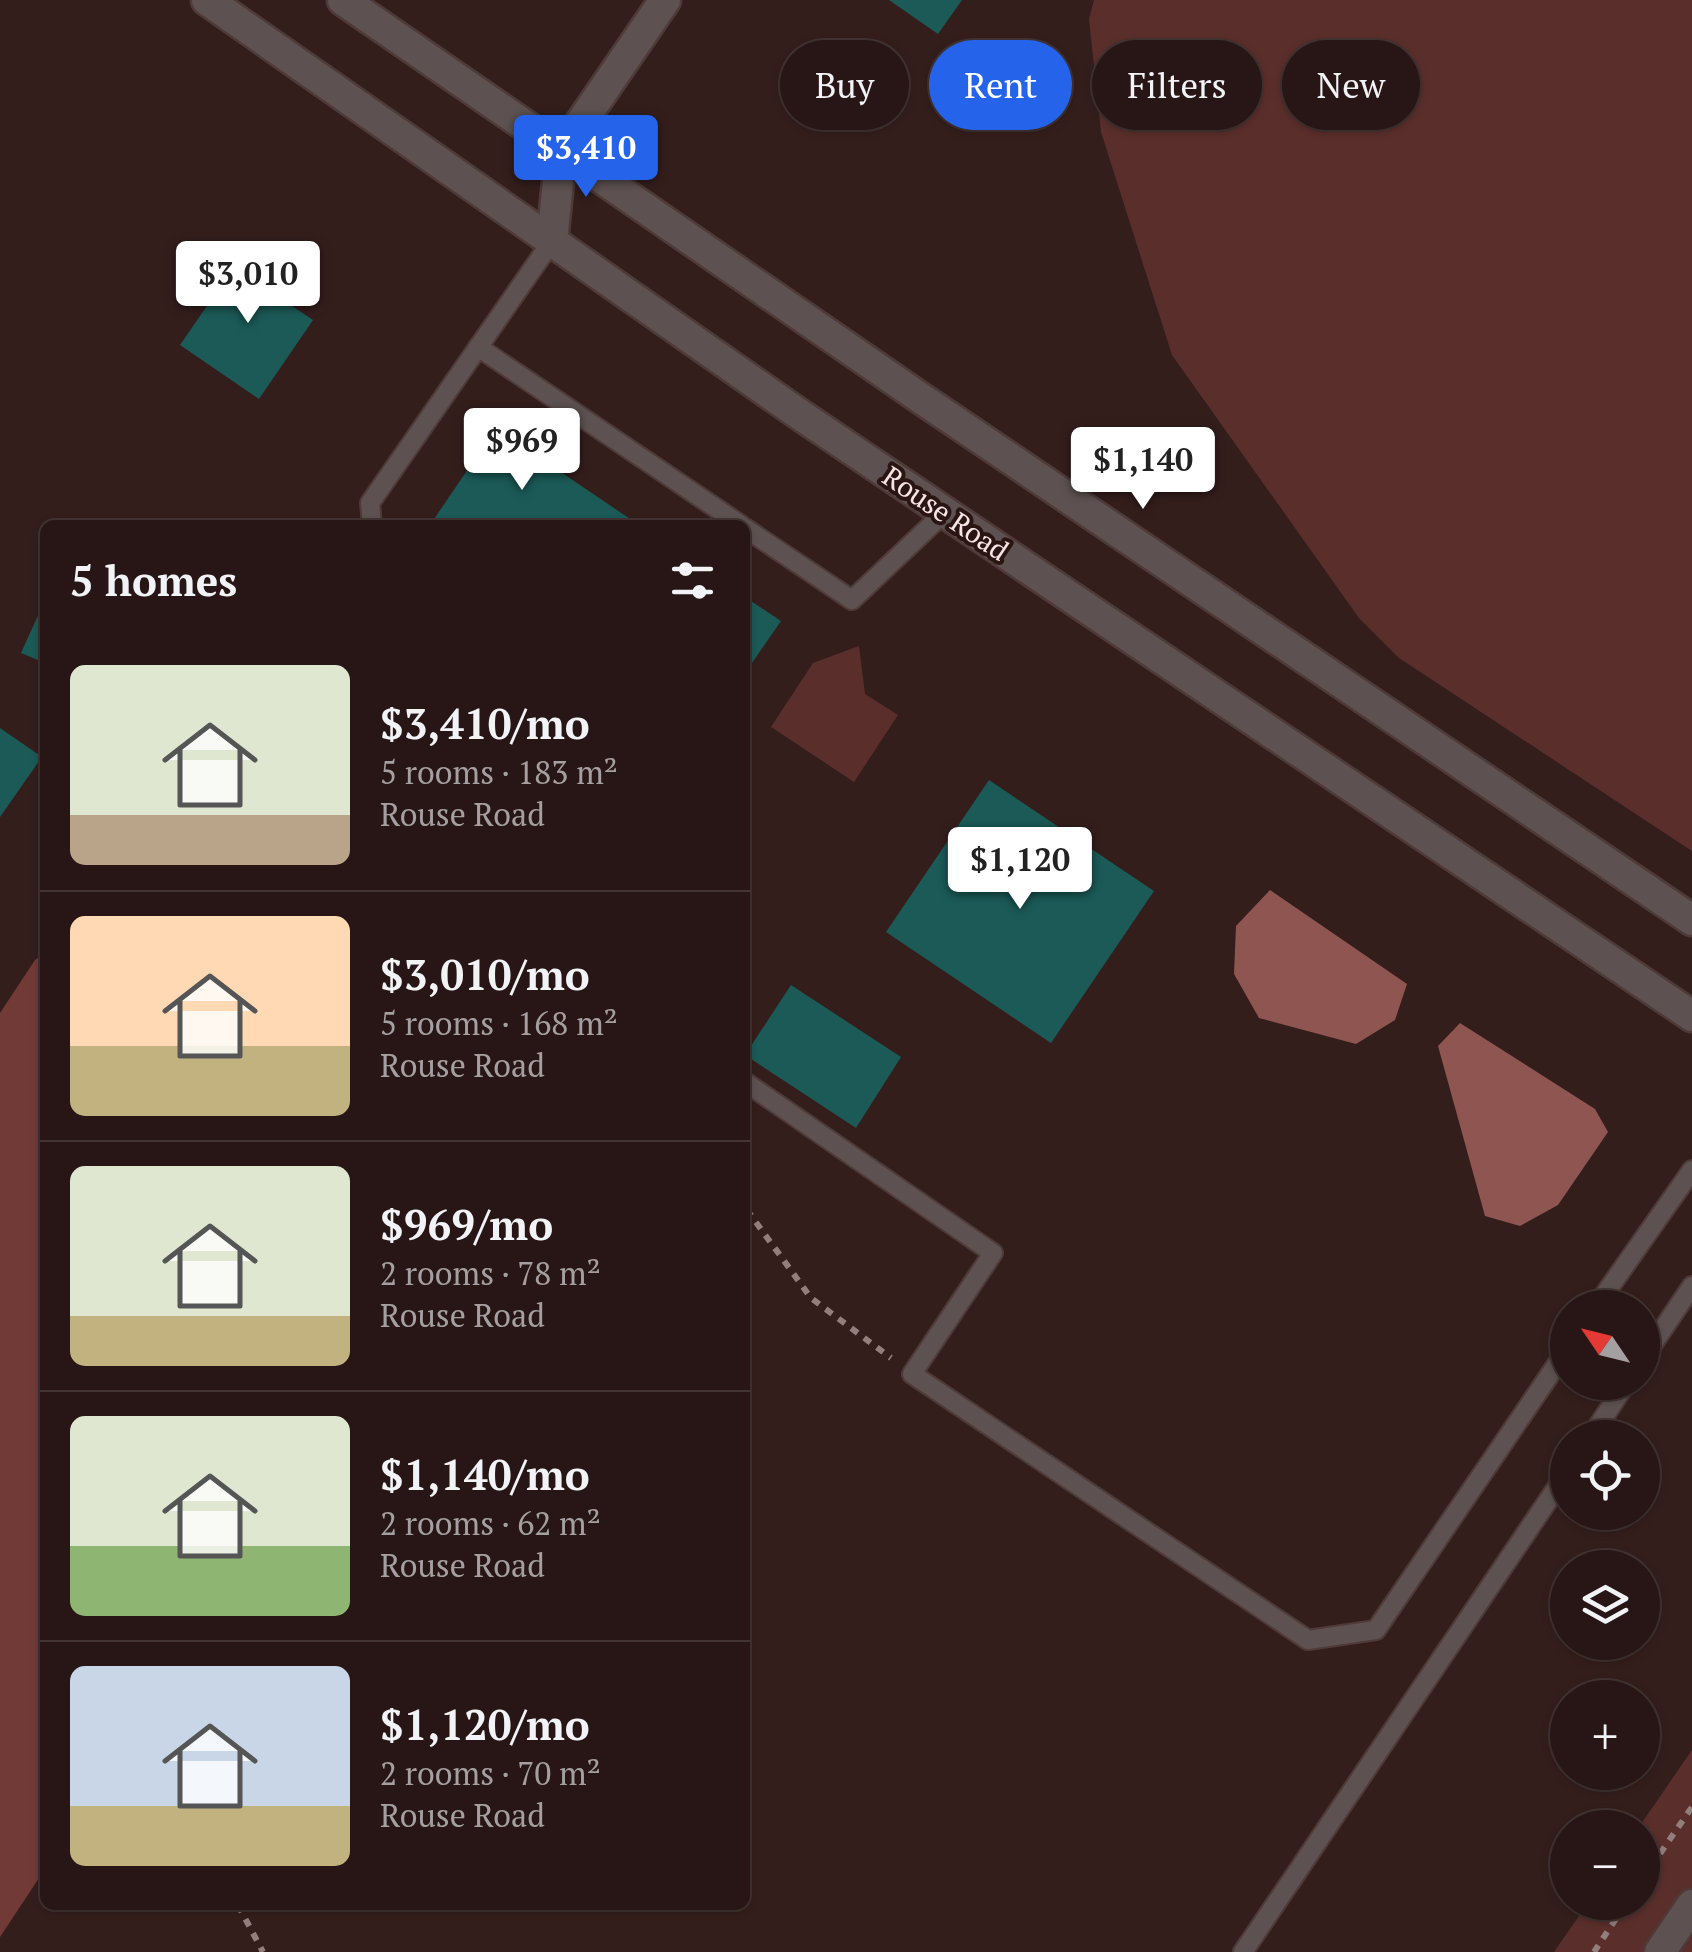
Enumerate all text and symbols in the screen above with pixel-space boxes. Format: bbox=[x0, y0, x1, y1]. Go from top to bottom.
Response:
chip: Buy bbox=[780, 40, 909, 130]
chip: Rent bbox=[929, 40, 1072, 130]
chip: Filters bbox=[1092, 40, 1262, 130]
chip: New bbox=[1282, 40, 1420, 130]
pin: $3,410 bbox=[505, 115, 667, 200]
text: $3,410 bbox=[536, 126, 636, 168]
pin: $3,010 bbox=[167, 241, 329, 326]
text: $3,010 bbox=[198, 252, 298, 294]
pin: $969 bbox=[463, 408, 581, 493]
text: $969 bbox=[486, 419, 558, 461]
pin: $1,140 bbox=[1062, 427, 1224, 512]
text: $1,140 bbox=[1093, 438, 1193, 480]
street label: Rouse Road bbox=[876, 457, 1016, 569]
text: 5 homes bbox=[70, 552, 237, 608]
icon: filters bbox=[665, 553, 720, 608]
text: $3,410/mo bbox=[380, 695, 590, 751]
icon: home bbox=[150, 705, 270, 825]
text: 5 rooms · 183 m² bbox=[380, 751, 618, 793]
text: Rouse Road bbox=[380, 793, 545, 835]
pin: $1,120 bbox=[939, 827, 1101, 912]
text: $1,120 bbox=[970, 838, 1070, 880]
text: $3,010/mo bbox=[380, 946, 590, 1002]
icon: home bbox=[150, 956, 270, 1076]
text: 5 rooms · 168 m² bbox=[380, 1002, 618, 1044]
text: Rouse Road bbox=[380, 1044, 545, 1086]
text: $969/mo bbox=[380, 1196, 553, 1252]
icon: home bbox=[150, 1206, 270, 1326]
text: 2 rooms · 78 m² bbox=[380, 1252, 601, 1294]
north arrow bbox=[1550, 1290, 1660, 1400]
map controls bbox=[1550, 1290, 1660, 1920]
text: Rouse Road bbox=[380, 1294, 545, 1336]
button: locate bbox=[1550, 1420, 1660, 1530]
text: $1,140/mo bbox=[380, 1446, 590, 1502]
icon: home bbox=[150, 1456, 270, 1576]
text: 2 rooms · 62 m² bbox=[380, 1502, 601, 1544]
text: Rouse Road bbox=[380, 1544, 545, 1586]
button: layers bbox=[1550, 1550, 1660, 1660]
button: + bbox=[1550, 1680, 1660, 1790]
text: $1,120/mo bbox=[380, 1696, 590, 1752]
icon: home bbox=[150, 1706, 270, 1826]
text: 2 rooms · 70 m² bbox=[380, 1752, 601, 1794]
text: Rouse Road bbox=[380, 1794, 545, 1836]
button: − bbox=[1550, 1810, 1660, 1920]

